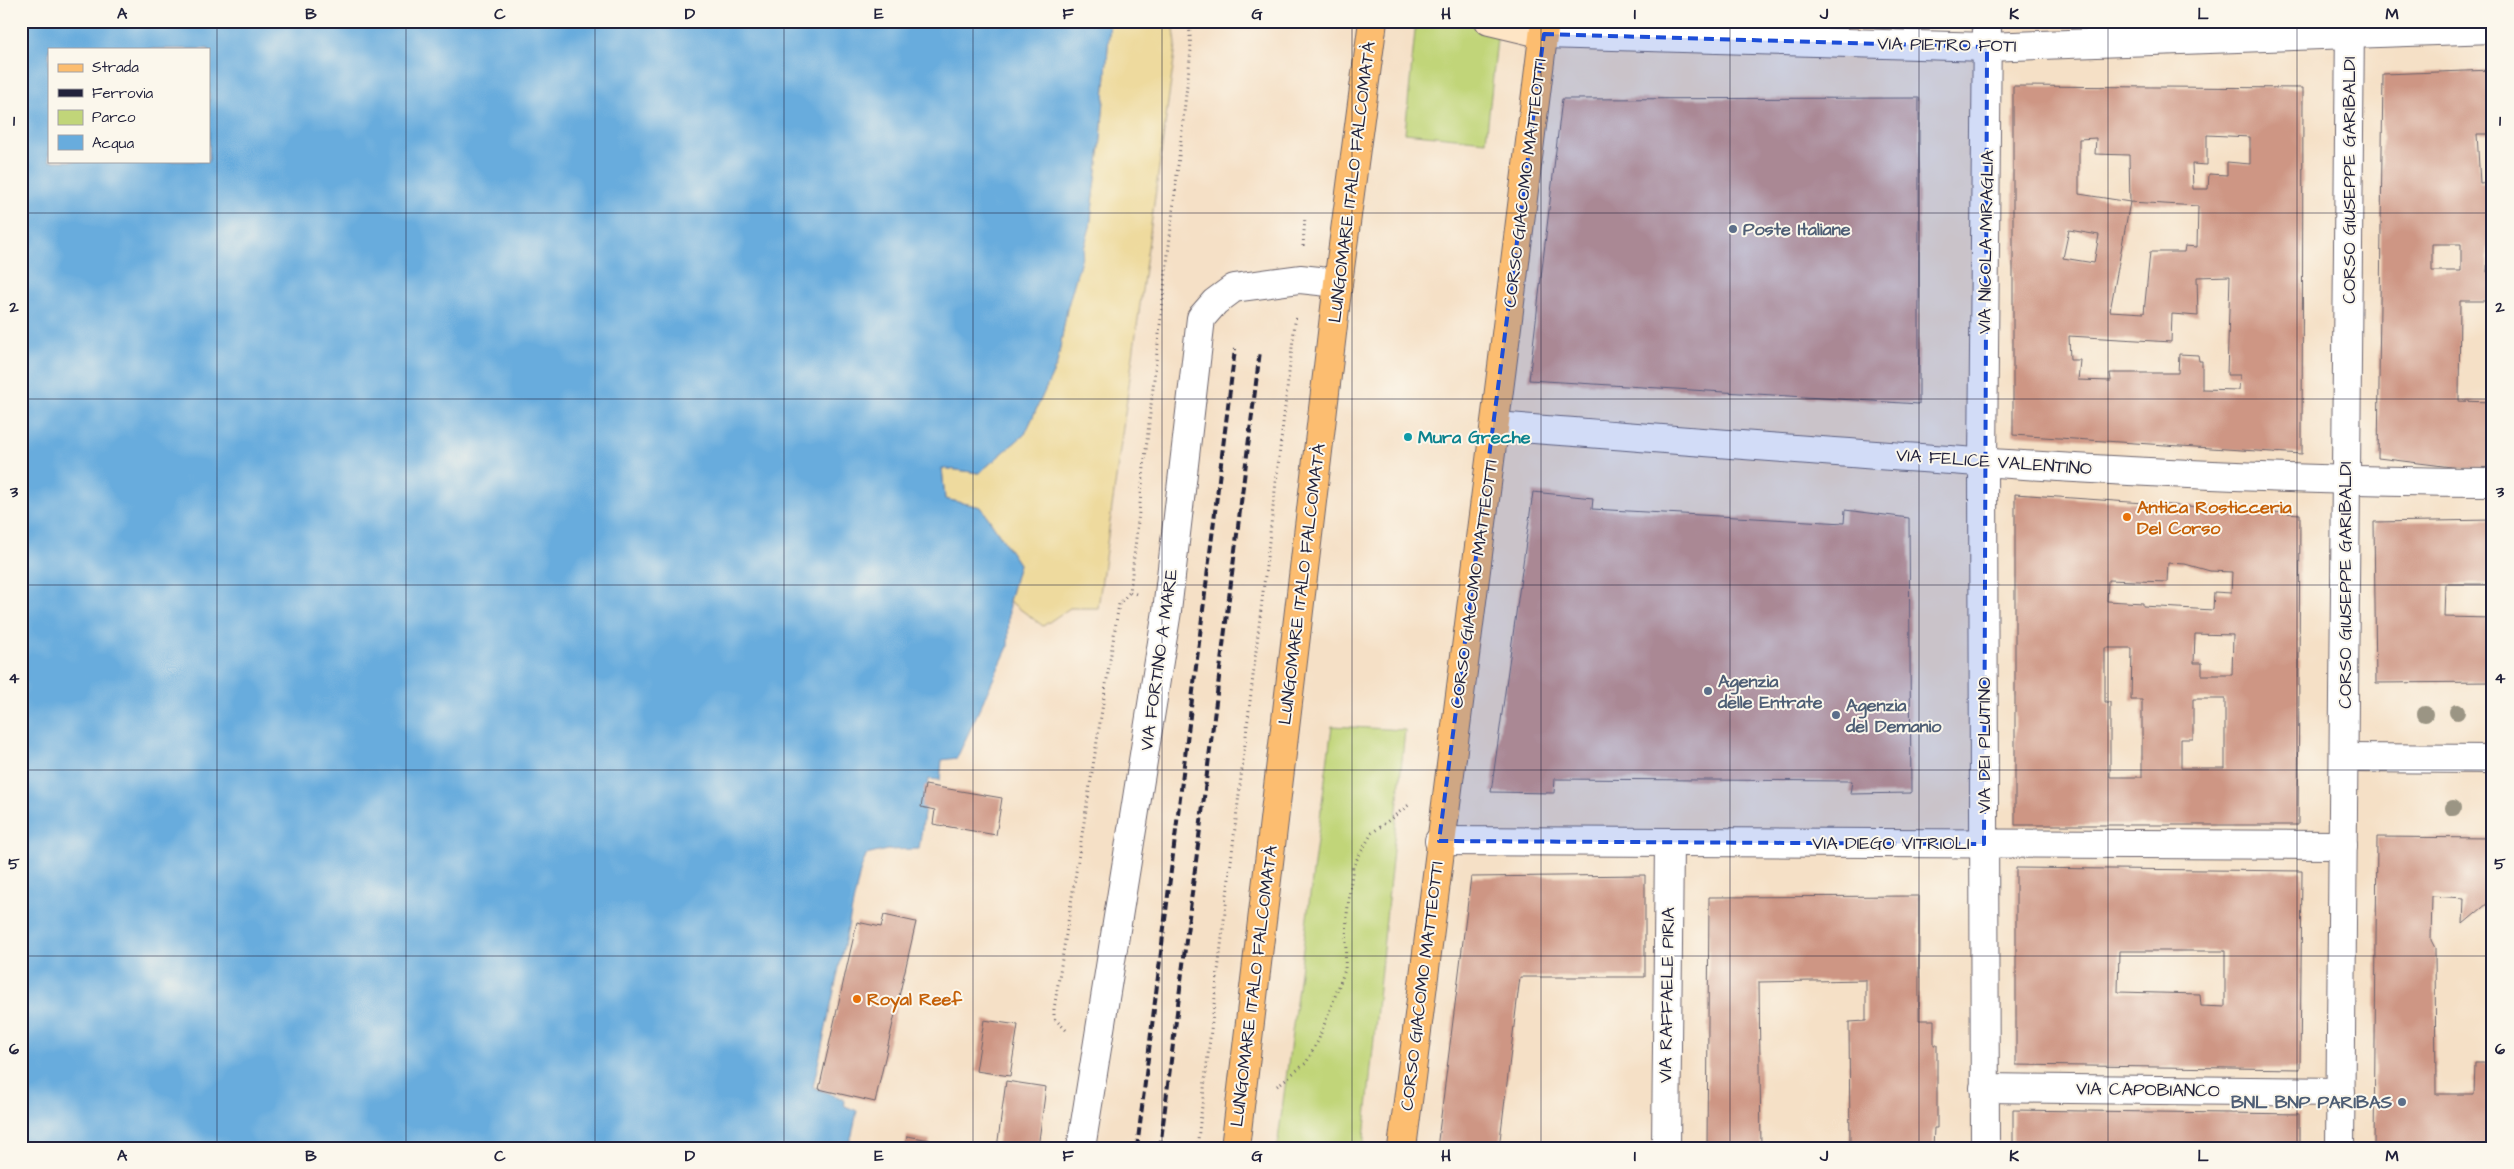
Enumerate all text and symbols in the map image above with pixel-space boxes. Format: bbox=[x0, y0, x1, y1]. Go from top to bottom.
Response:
text: A bbox=[117, 3, 128, 25]
text: B bbox=[305, 3, 317, 25]
text: C bbox=[494, 3, 506, 25]
text: D bbox=[685, 3, 696, 25]
text: E bbox=[874, 3, 884, 25]
text: F bbox=[1062, 3, 1074, 25]
text: G bbox=[1251, 3, 1263, 25]
text: H bbox=[1441, 3, 1451, 25]
text: I bbox=[1634, 3, 1636, 25]
text: J bbox=[1819, 3, 1829, 25]
text: K bbox=[2009, 3, 2019, 25]
text: L bbox=[2197, 3, 2209, 25]
text: M bbox=[2385, 3, 2399, 25]
street label: VIA PIETRO FOTI bbox=[1877, 31, 2017, 59]
street label: LUNGOMARE ITALO FALCOMATÀ bbox=[1322, 40, 1382, 324]
legend bbox=[48, 48, 210, 162]
street label: CORSO GIUSEPPE GARIBALDI bbox=[2337, 56, 2362, 304]
text: Strada bbox=[92, 57, 139, 78]
street label: CORSO GIACOMO MATTEOTTI bbox=[1497, 57, 1553, 309]
text: Ferrovia bbox=[92, 83, 154, 104]
text: Parco bbox=[92, 107, 136, 128]
text: 1 bbox=[13, 110, 16, 132]
text: 1 bbox=[2499, 110, 2502, 132]
text: Acqua bbox=[92, 133, 134, 154]
street label: VIA NICOLA MIRAGLIA bbox=[1972, 149, 2000, 334]
place label: Poste Italiane bbox=[1743, 217, 1851, 242]
marker: Poste Italiane bbox=[1727, 223, 1739, 235]
text: 2 bbox=[8, 296, 19, 318]
text: 2 bbox=[2494, 296, 2505, 318]
place label: Mura Greche bbox=[1418, 425, 1531, 450]
marker: Mura Greche bbox=[1402, 431, 1414, 443]
street label: LUNGOMARE ITALO FALCOMATÀ bbox=[1272, 442, 1332, 726]
street label: VIA FELICE VALENTINO bbox=[1895, 443, 2093, 481]
street label: CORSO GIACOMO MATTEOTTI bbox=[1444, 458, 1504, 710]
street label: CORSO GIUSEPPE GARIBALDI bbox=[2333, 461, 2358, 709]
text: 3 bbox=[9, 481, 19, 503]
text: 3 bbox=[2495, 481, 2505, 503]
place label: Antica Rosticceria Del Corso bbox=[2137, 495, 2292, 541]
marker: Antica Rosticceria Del Corso bbox=[2121, 511, 2133, 523]
street label: VIA FORTINO A MARE bbox=[1134, 567, 1184, 752]
text: 4 bbox=[9, 667, 20, 689]
text: 4 bbox=[2495, 667, 2506, 689]
place label: Agenzia delle Entrate bbox=[1717, 669, 1823, 715]
street label: VIA DEI PLUTINO bbox=[1972, 677, 1997, 813]
marker: Agenzia delle Entrate bbox=[1702, 685, 1714, 697]
place label: Agenzia del Demanio bbox=[1845, 693, 1942, 739]
marker: Agenzia del Demanio bbox=[1830, 709, 1842, 721]
street label: VIA DIEGO VITRIOLI bbox=[1812, 831, 1970, 856]
street label: LUNGOMARE ITALO FALCOMATÀ bbox=[1224, 844, 1284, 1128]
text: 5 bbox=[8, 853, 20, 875]
text: 5 bbox=[2494, 853, 2506, 875]
street label: CORSO GIACOMO MATTEOTTI bbox=[1394, 860, 1450, 1112]
street label: VIA RAFFAELE PIRIA bbox=[1653, 906, 1681, 1083]
place label: Royal Reef bbox=[867, 987, 963, 1013]
marker: Royal Reef bbox=[851, 993, 863, 1005]
text: 6 bbox=[9, 1038, 19, 1060]
text: 6 bbox=[2495, 1038, 2505, 1060]
street label: VIA CAPOBIANCO bbox=[2076, 1076, 2220, 1104]
place label: BNL BNP PARIBAS bbox=[2231, 1090, 2392, 1115]
marker: BNL BNP PARIBAS bbox=[2396, 1096, 2408, 1108]
text: A bbox=[117, 1145, 128, 1167]
text: B bbox=[305, 1145, 317, 1167]
text: C bbox=[494, 1145, 506, 1167]
text: D bbox=[685, 1145, 696, 1167]
text: E bbox=[874, 1145, 884, 1167]
text: F bbox=[1062, 1145, 1074, 1167]
text: G bbox=[1251, 1145, 1263, 1167]
text: H bbox=[1441, 1145, 1451, 1167]
text: I bbox=[1634, 1145, 1636, 1167]
text: J bbox=[1819, 1145, 1829, 1167]
text: K bbox=[2009, 1145, 2019, 1167]
text: L bbox=[2197, 1145, 2209, 1167]
text: M bbox=[2385, 1145, 2399, 1167]

